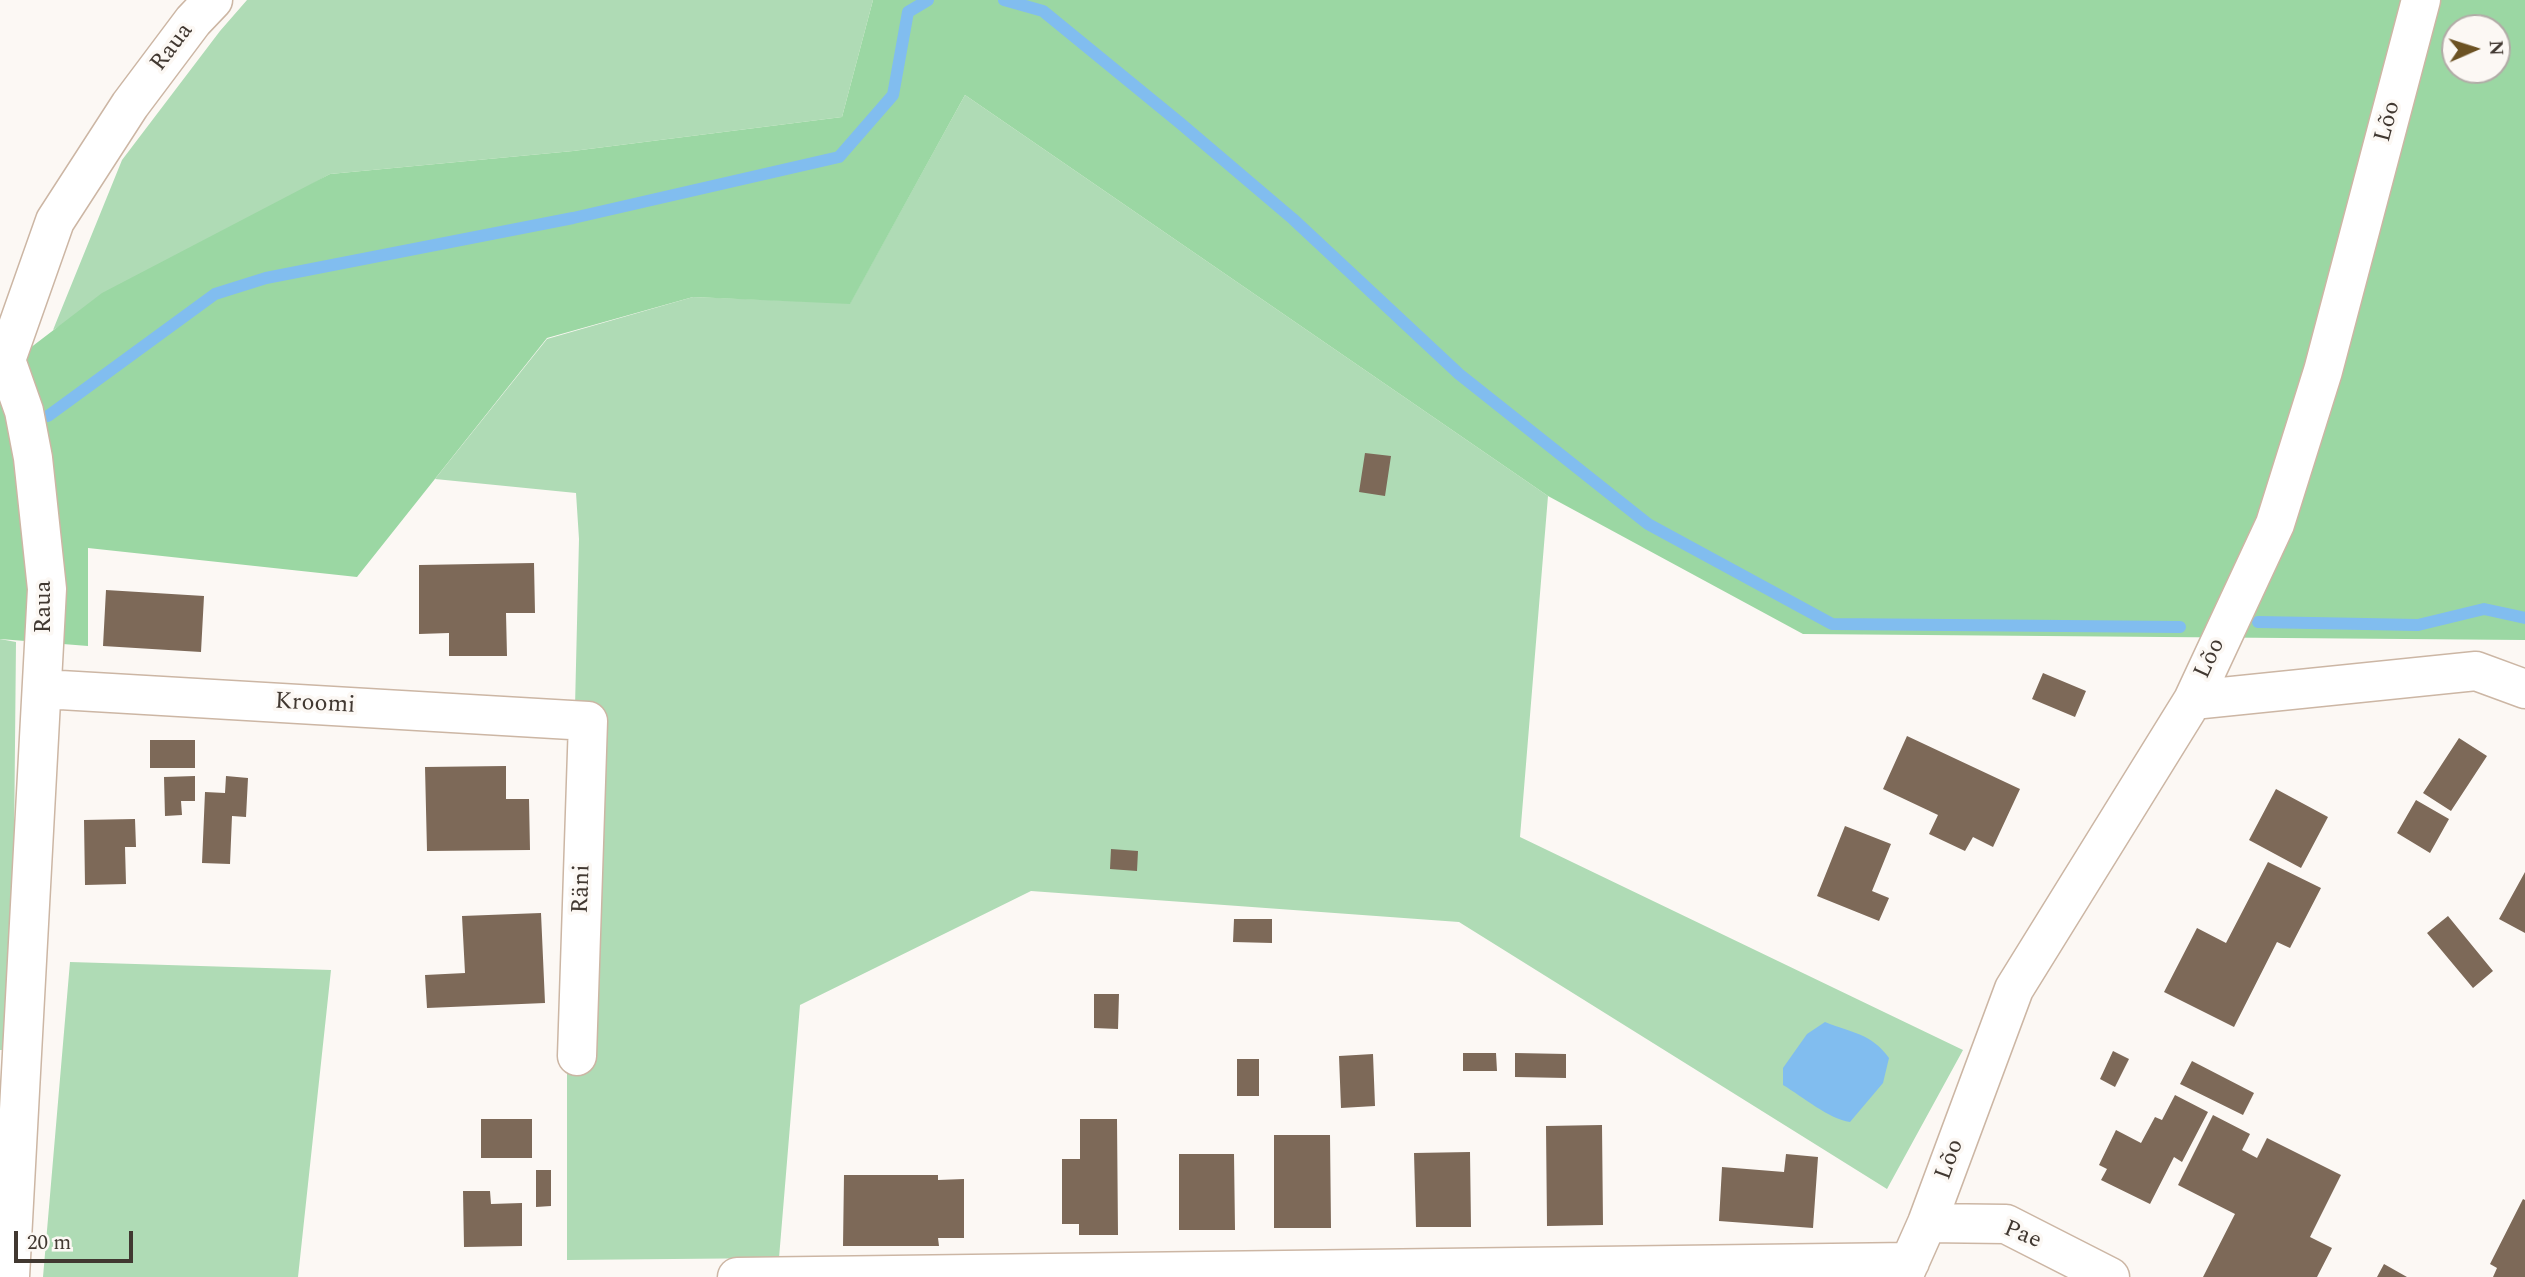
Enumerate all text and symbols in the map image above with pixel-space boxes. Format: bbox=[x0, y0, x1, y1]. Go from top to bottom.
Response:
north arrow bbox=[2441, 14, 2511, 84]
street label: Raua bbox=[146, 18, 200, 78]
text: N bbox=[2481, 39, 2510, 56]
street label: Lõo bbox=[2370, 98, 2408, 146]
street label: Raua bbox=[31, 580, 59, 634]
street label: Lõo bbox=[2189, 634, 2233, 684]
street label: Kroomi bbox=[274, 689, 356, 721]
street label: Räni bbox=[568, 864, 598, 914]
street label: Lõo bbox=[1930, 1136, 1972, 1184]
street label: Pae bbox=[1999, 1215, 2045, 1257]
scale bar bbox=[18, 1218, 136, 1262]
text: 20 m bbox=[27, 1227, 71, 1259]

